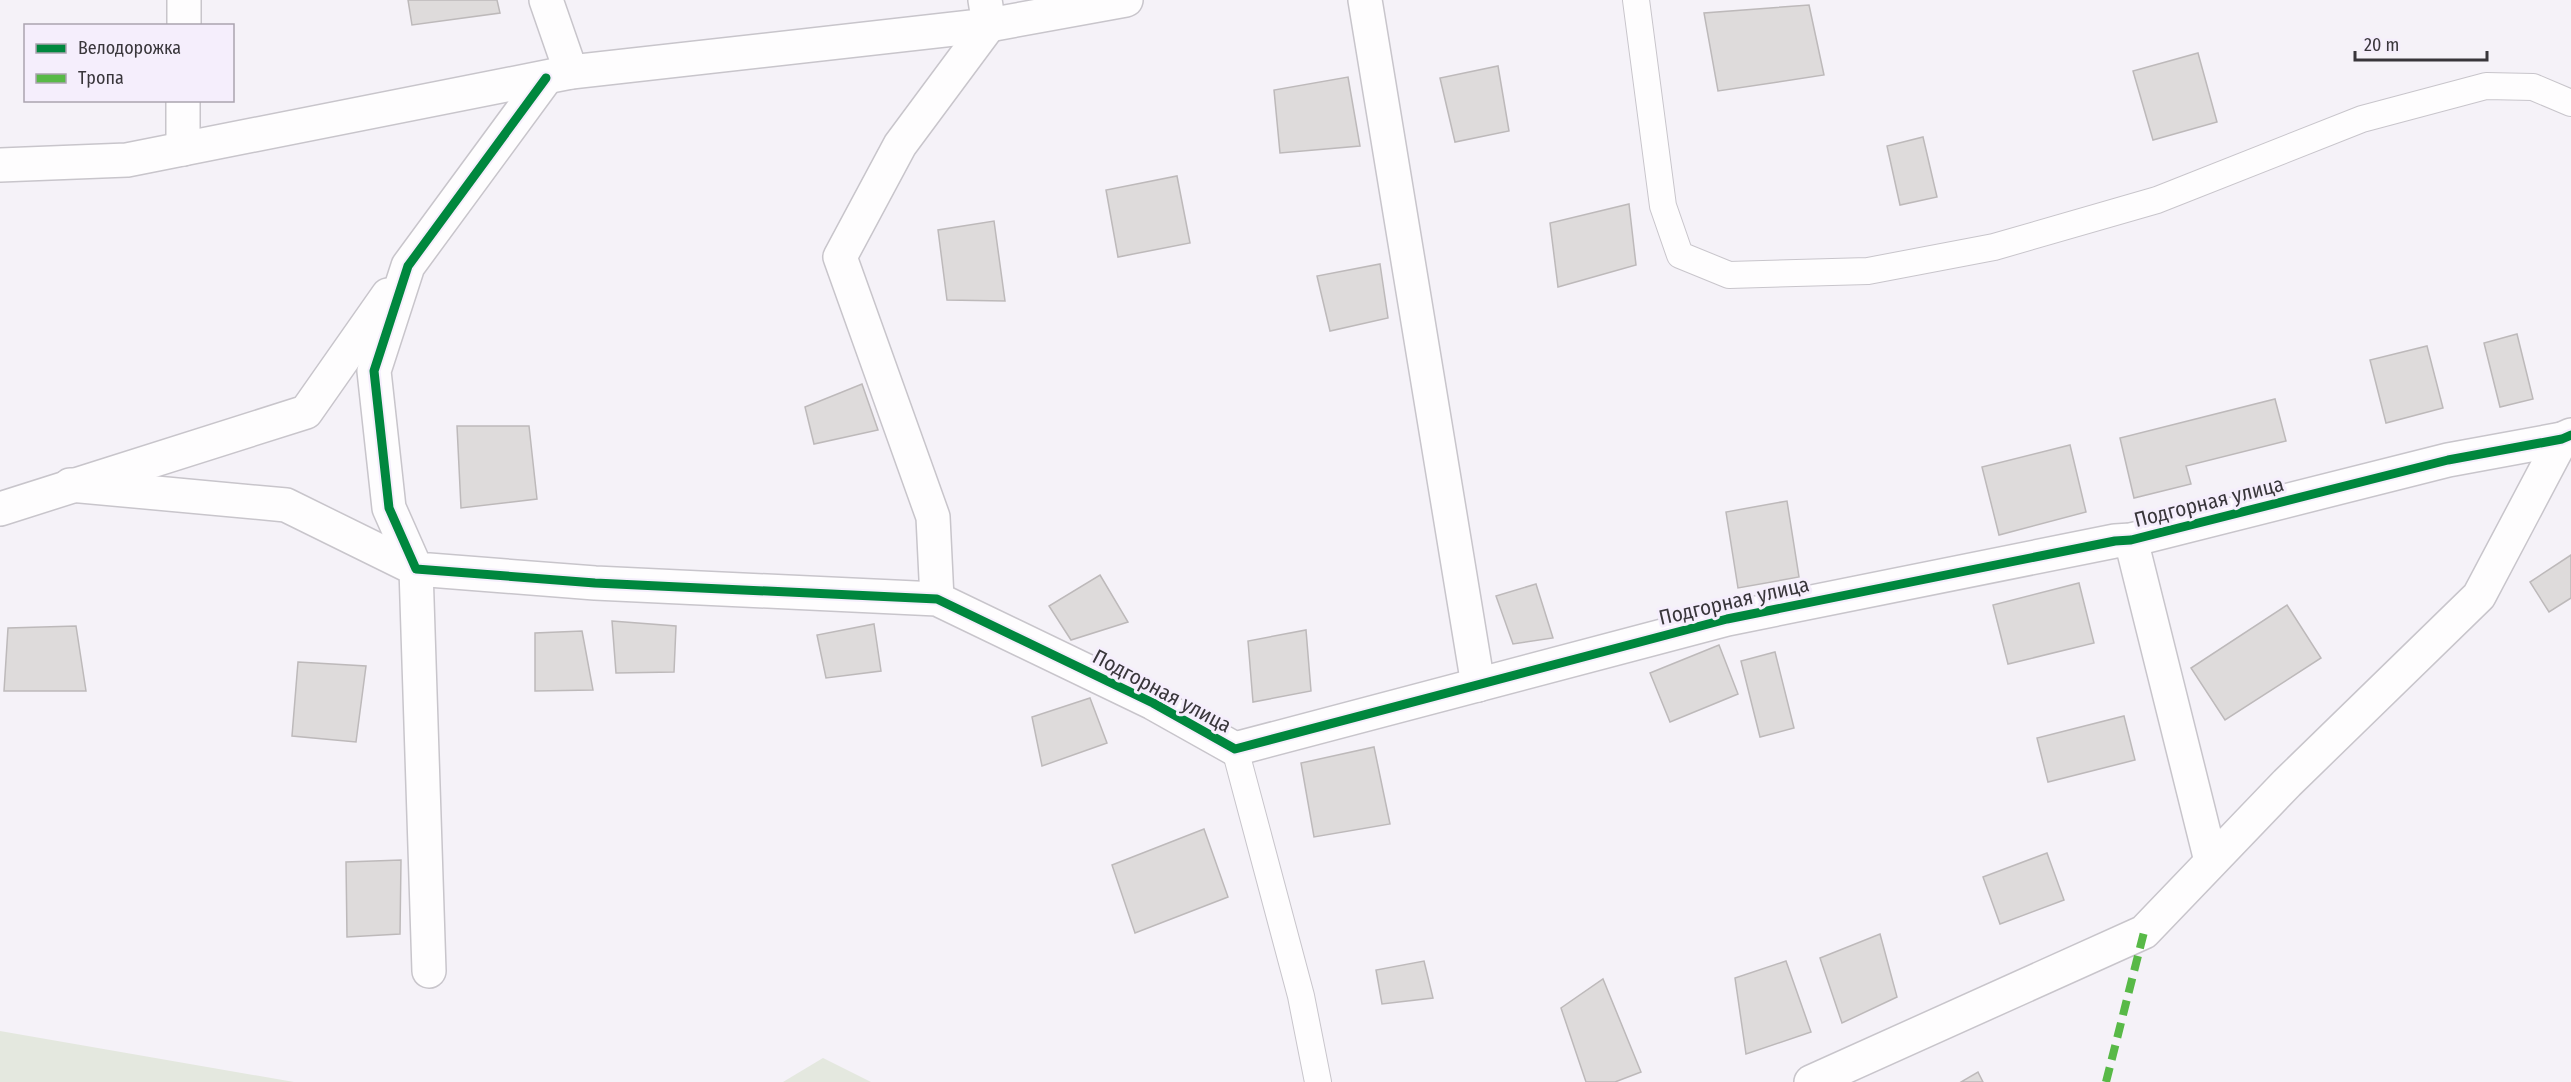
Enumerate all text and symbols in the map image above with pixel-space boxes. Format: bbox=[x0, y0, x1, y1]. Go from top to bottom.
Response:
legend bbox=[24, 24, 234, 102]
scale bar bbox=[2355, 24, 2487, 62]
text: 20 m bbox=[2364, 34, 2399, 56]
text: Велодорожка bbox=[78, 37, 181, 59]
text: Тропа bbox=[78, 67, 124, 89]
street label: Подгорная улица bbox=[2131, 471, 2287, 533]
street label: Подгорная улица bbox=[1656, 571, 1812, 631]
street label: Подгорная улица bbox=[1088, 644, 1236, 738]

